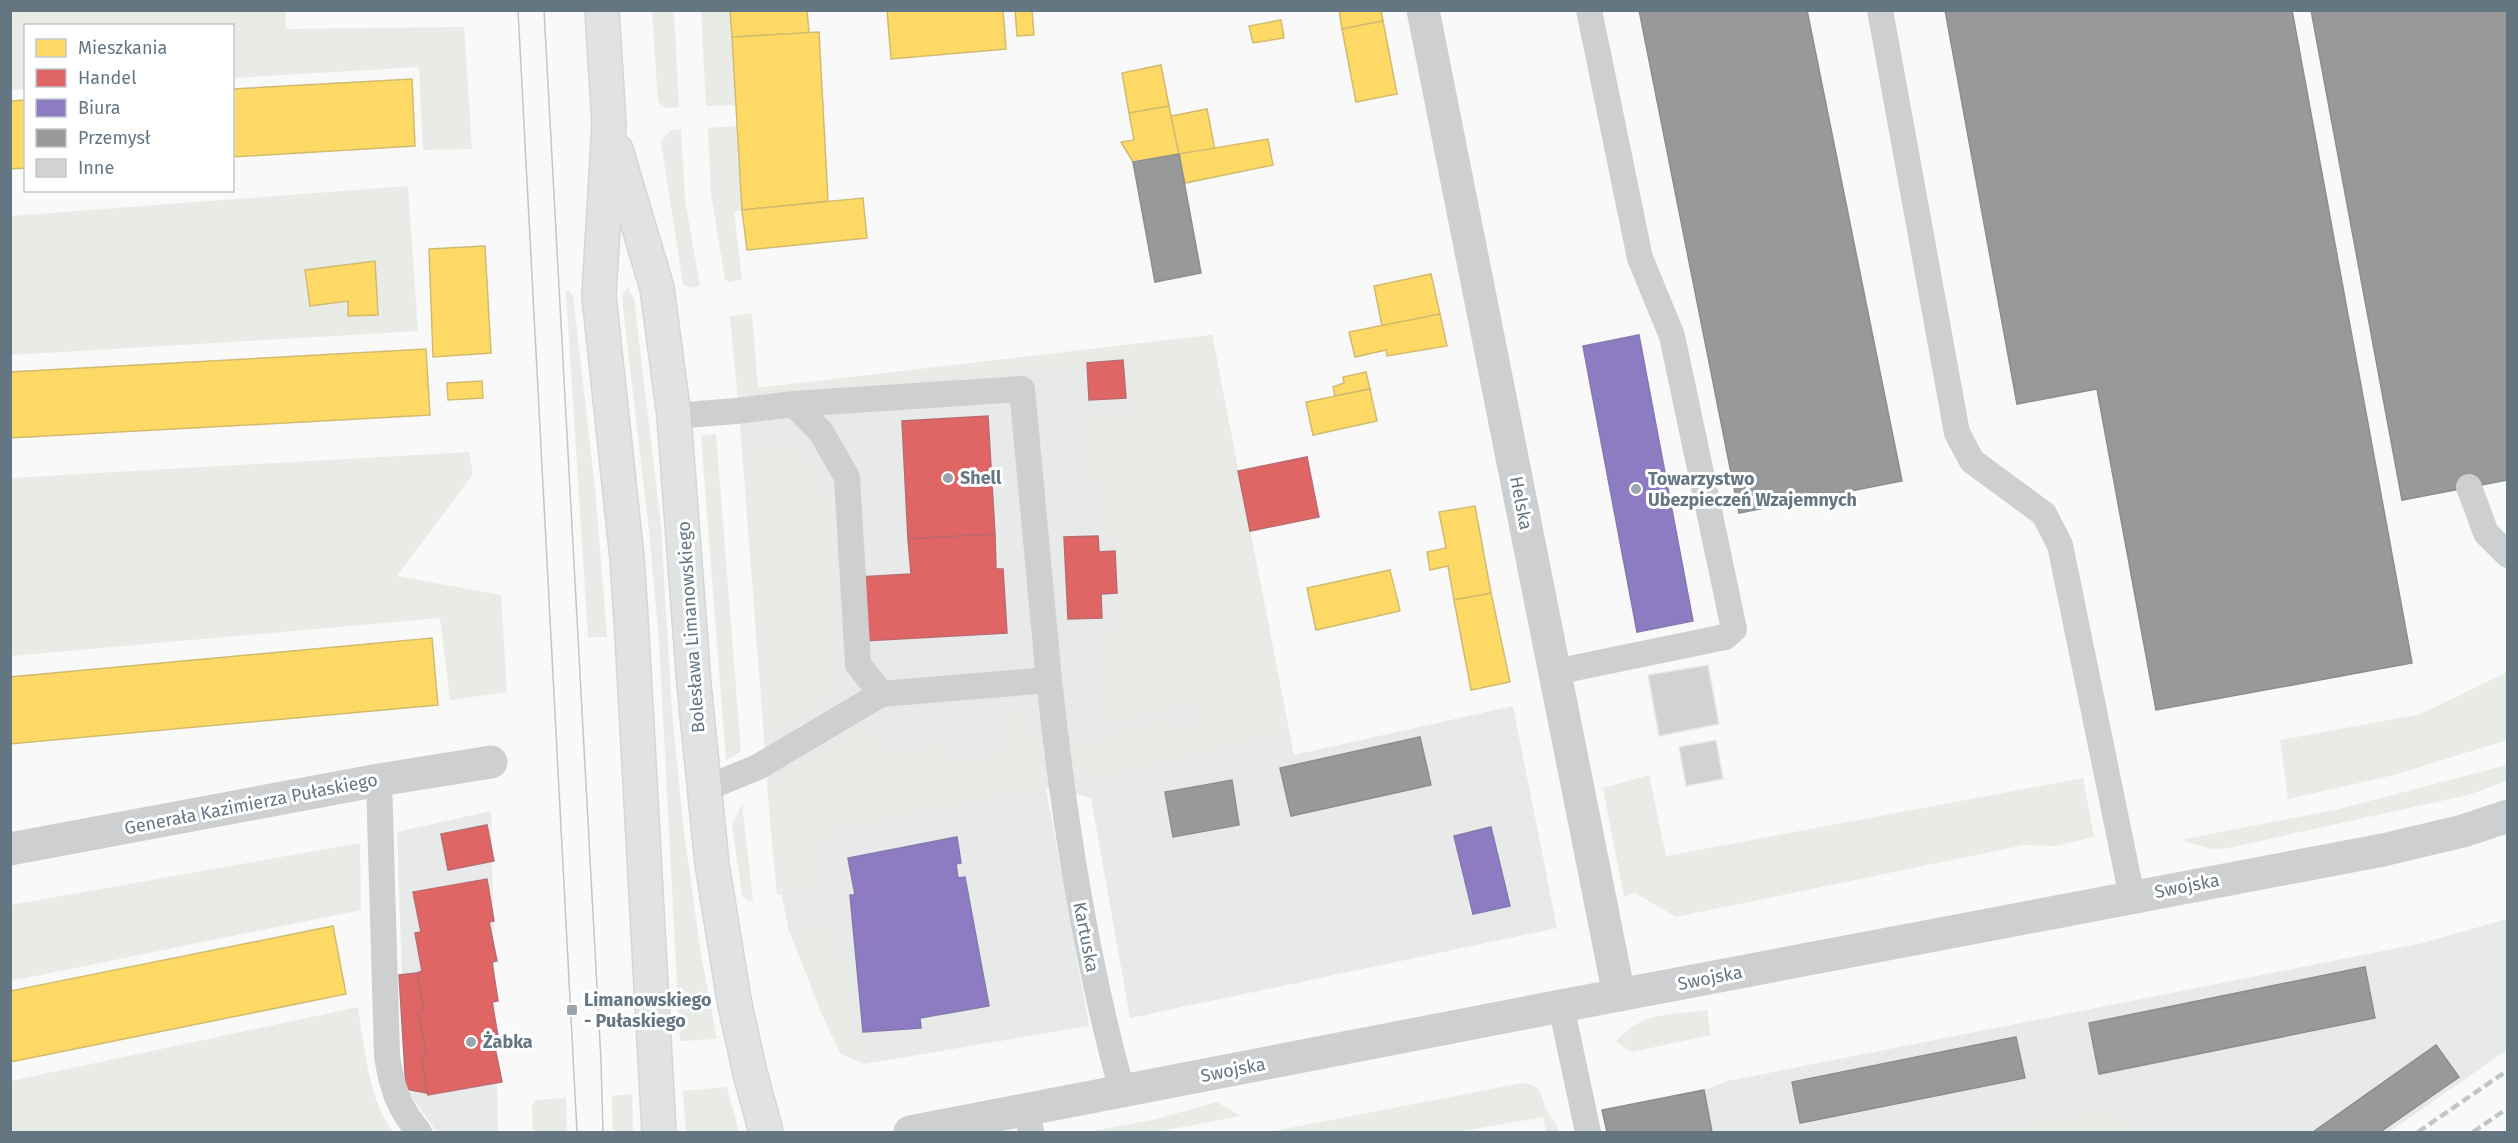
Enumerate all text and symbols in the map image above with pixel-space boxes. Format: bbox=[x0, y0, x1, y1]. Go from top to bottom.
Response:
legend bbox=[24, 24, 234, 192]
text: Mieszkania bbox=[78, 37, 167, 59]
text: Handel bbox=[78, 67, 136, 89]
text: Biura bbox=[78, 97, 121, 119]
text: Przemysł bbox=[78, 127, 151, 149]
text: Inne bbox=[78, 157, 114, 179]
place label: Shell bbox=[960, 467, 1002, 489]
place label: Towarzystwo Ubezpieczeń Wzajemnych bbox=[1648, 468, 1857, 511]
marker: Shell bbox=[941, 471, 955, 485]
street label: Helska bbox=[1505, 474, 1537, 532]
marker: Towarzystwo Ubezpieczeń Wzajemnych bbox=[1629, 482, 1643, 496]
street label: Bolesława Limanowskiego bbox=[673, 520, 709, 734]
street label: Generała Kazimierza Pułaskiego bbox=[123, 769, 379, 839]
street label: Swojska bbox=[2153, 869, 2221, 903]
street label: Kartuska bbox=[1068, 900, 1104, 974]
street label: Swojska bbox=[1676, 961, 1744, 995]
place label: Limanowskiego - Pułaskiego bbox=[584, 989, 711, 1032]
marker: Limanowskiego - Pułaskiego bbox=[565, 1003, 579, 1017]
place label: Żabka bbox=[483, 1031, 533, 1053]
marker: Żabka bbox=[464, 1035, 478, 1049]
street label: Swojska bbox=[1199, 1053, 1267, 1087]

